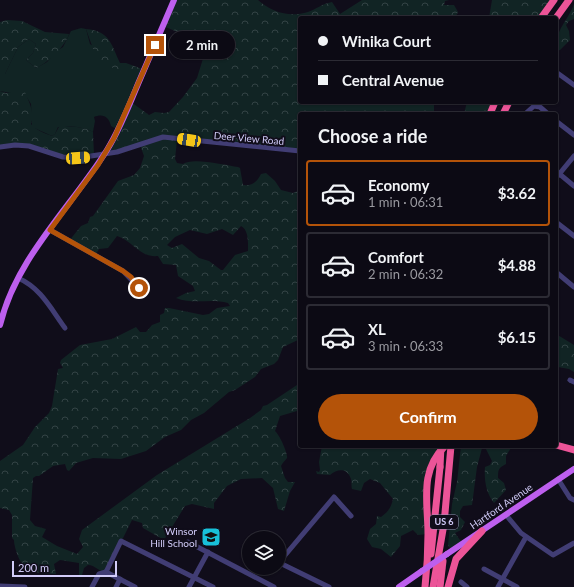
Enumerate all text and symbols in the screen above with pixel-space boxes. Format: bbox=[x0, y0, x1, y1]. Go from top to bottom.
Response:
callout: 2 min bbox=[169, 31, 235, 59]
text: Winika Court bbox=[342, 32, 431, 50]
route end bbox=[146, 36, 164, 54]
text: 2 min bbox=[186, 37, 218, 53]
text: Central Avenue bbox=[342, 71, 444, 89]
text: Choose a ride bbox=[318, 125, 427, 147]
street label: Deer View Road bbox=[213, 129, 285, 147]
car bbox=[176, 132, 202, 148]
car bbox=[66, 151, 90, 165]
icon: car bbox=[320, 175, 356, 211]
text: Economy bbox=[368, 176, 429, 194]
text: $3.62 bbox=[498, 184, 536, 202]
text: 1 min · 06:31 bbox=[368, 194, 443, 210]
icon: car bbox=[320, 247, 356, 283]
text: Comfort bbox=[368, 248, 424, 266]
text: $4.88 bbox=[498, 256, 536, 274]
text: 2 min · 06:32 bbox=[368, 266, 443, 282]
route start bbox=[130, 279, 148, 297]
icon: car bbox=[320, 319, 356, 355]
text: XL bbox=[368, 320, 386, 338]
text: $6.15 bbox=[498, 328, 536, 346]
text: 3 min · 06:33 bbox=[368, 338, 443, 354]
button: Confirm bbox=[318, 394, 538, 440]
street label: Hartford Avenue bbox=[467, 481, 535, 531]
road number: US 6 bbox=[430, 515, 458, 529]
place label: Winsor Hill School bbox=[150, 525, 197, 549]
school or university icon: Winsor Hill School bbox=[200, 526, 222, 548]
map controls bbox=[242, 531, 286, 575]
button: layers bbox=[242, 531, 286, 575]
scale bar bbox=[12, 559, 117, 578]
text: 200 m bbox=[18, 561, 49, 574]

